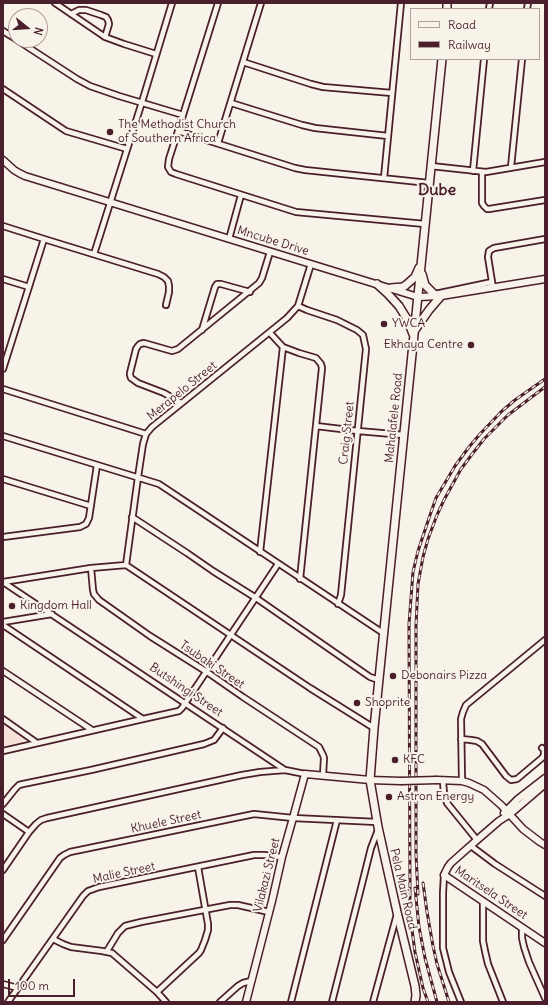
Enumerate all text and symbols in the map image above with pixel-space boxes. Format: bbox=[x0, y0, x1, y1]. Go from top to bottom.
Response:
north arrow bbox=[8, 8, 48, 48]
legend bbox=[410, 8, 540, 60]
text: Road bbox=[448, 17, 476, 32]
text: N bbox=[31, 26, 46, 37]
text: Railway bbox=[448, 37, 491, 52]
place label: The Methodist Church of Southern Africa bbox=[118, 118, 236, 146]
marker: The Methodist Church of Southern Africa bbox=[105, 127, 115, 137]
district label: Dube bbox=[418, 180, 456, 200]
street label: Mncube Drive bbox=[235, 223, 311, 259]
place label: YWCA bbox=[392, 317, 425, 331]
marker: YWCA bbox=[379, 319, 389, 329]
place label: Ekhaya Centre bbox=[384, 338, 463, 352]
marker: Ekhaya Centre bbox=[466, 340, 476, 350]
street label: Merapelo Street bbox=[144, 359, 220, 423]
street label: Mahalafele Road bbox=[382, 372, 406, 464]
street label: Craig Street bbox=[337, 401, 357, 465]
place label: Kingdom Hall bbox=[20, 599, 92, 613]
marker: Kingdom Hall bbox=[7, 601, 17, 611]
street label: Tsubaki Street bbox=[177, 638, 247, 692]
street label: Butshingi Street bbox=[147, 660, 225, 720]
place label: Debonairs Pizza bbox=[401, 669, 487, 683]
marker: Debonairs Pizza bbox=[388, 671, 398, 681]
place label: Shoprite bbox=[365, 696, 410, 710]
marker: Shoprite bbox=[352, 698, 362, 708]
place label: KFC bbox=[403, 753, 425, 767]
marker: KFC bbox=[390, 755, 400, 765]
place label: Astron Energy bbox=[397, 790, 474, 804]
marker: Astron Energy bbox=[384, 792, 394, 802]
street label: Khuele Street bbox=[129, 807, 203, 837]
street label: Vilakazi Street bbox=[251, 836, 283, 914]
street label: Pela Main Road bbox=[387, 847, 419, 931]
street label: Malie Street bbox=[92, 859, 156, 887]
street label: Maritsela Street bbox=[452, 863, 530, 923]
scale bar bbox=[10, 971, 77, 997]
text: 100 m bbox=[15, 978, 49, 993]

